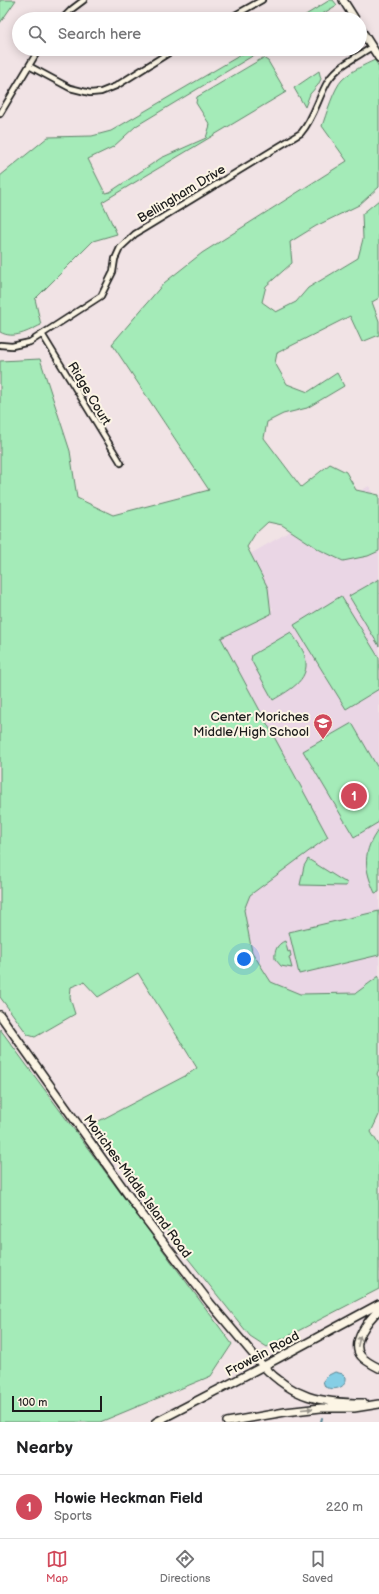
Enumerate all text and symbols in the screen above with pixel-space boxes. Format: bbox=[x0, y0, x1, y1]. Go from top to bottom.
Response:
search box bbox=[12, 12, 367, 56]
icon: search bbox=[26, 23, 48, 45]
text: Search here bbox=[58, 25, 141, 44]
street label: Bellingham Drive bbox=[135, 161, 229, 226]
street label: Ridge Court bbox=[64, 359, 114, 428]
place label: Center Moriches Middle/High School bbox=[193, 709, 310, 740]
school or university icon: Center Moriches Middle/High School bbox=[312, 712, 334, 740]
pin: 1 bbox=[341, 781, 367, 811]
your location bbox=[234, 949, 254, 969]
street label: Moriches-Middle Island Road bbox=[80, 1112, 194, 1261]
street label: Frowein Road bbox=[223, 1328, 302, 1380]
one-way arrow bbox=[357, 1335, 363, 1348]
scale bar bbox=[12, 1394, 102, 1413]
text: 100 m bbox=[18, 1396, 47, 1409]
one-way arrow bbox=[301, 1406, 313, 1413]
text: Nearby bbox=[16, 1438, 73, 1458]
text: Howie Heckman Field bbox=[54, 1489, 203, 1508]
text: 1 bbox=[26, 1499, 32, 1515]
text: 220 m bbox=[326, 1499, 363, 1515]
text: Sports bbox=[54, 1508, 92, 1524]
tab: Map bbox=[46, 1548, 68, 1585]
tab: Directions bbox=[160, 1548, 210, 1585]
tab: Saved bbox=[302, 1548, 333, 1585]

